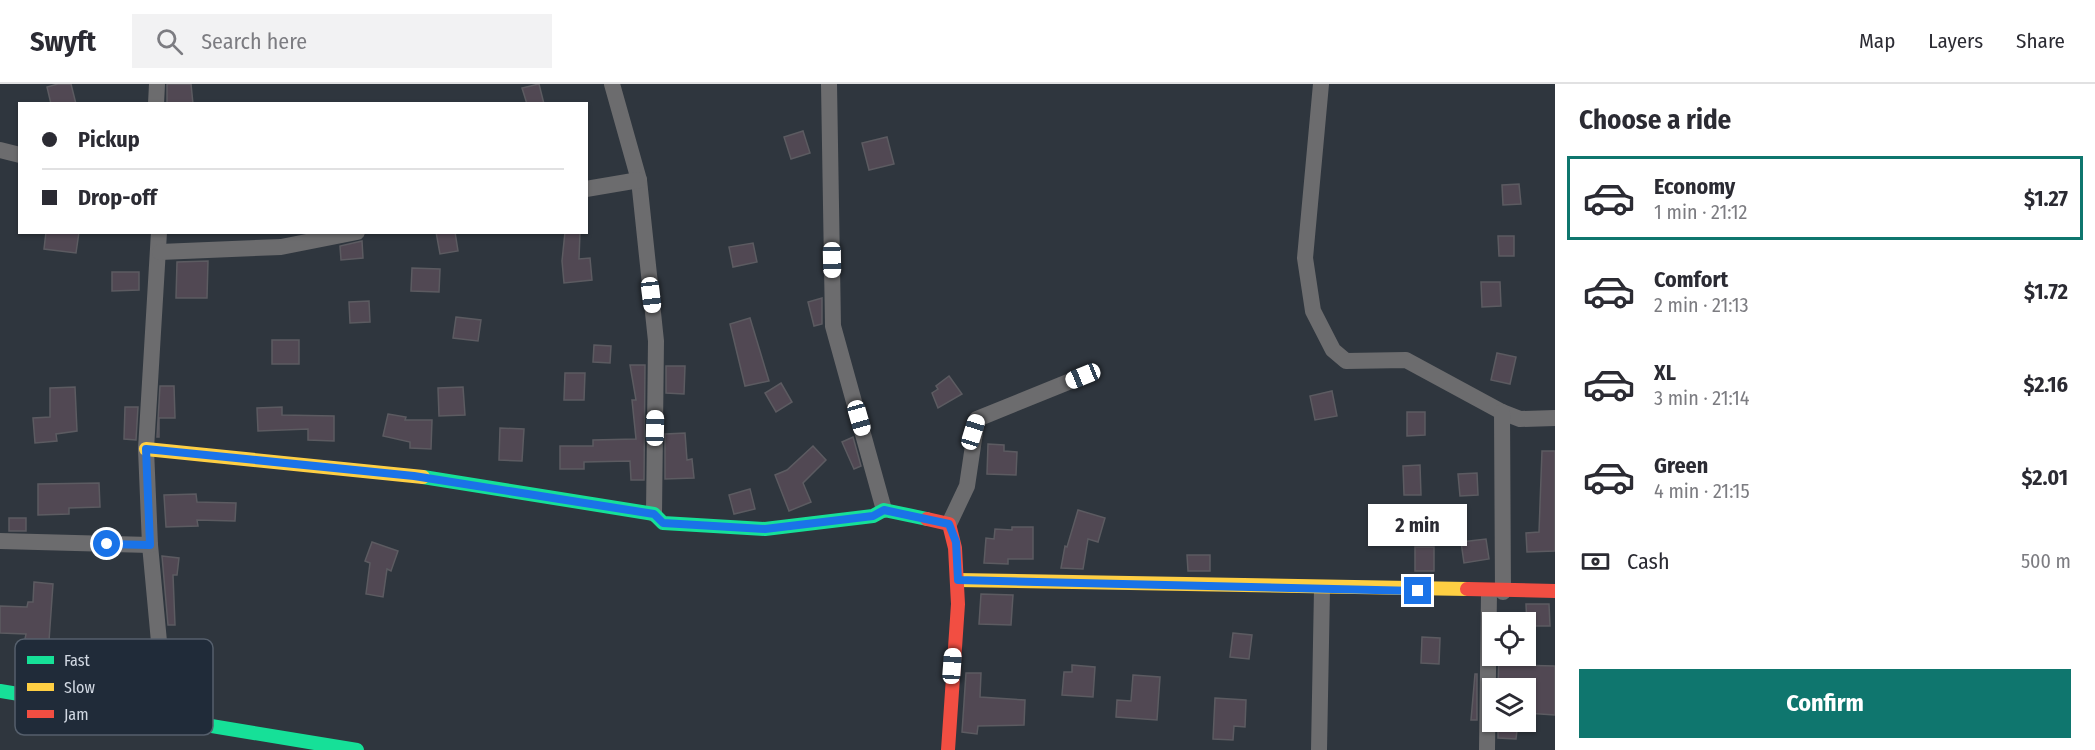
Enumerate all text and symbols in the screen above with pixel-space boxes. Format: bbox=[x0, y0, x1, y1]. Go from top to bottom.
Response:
search box bbox=[132, 14, 552, 68]
text: Swyft bbox=[30, 25, 96, 58]
icon: search bbox=[153, 25, 186, 58]
text: Search here bbox=[201, 28, 307, 55]
text: Map bbox=[1859, 28, 1895, 54]
text: Layers bbox=[1928, 28, 1983, 54]
text: Share bbox=[2016, 28, 2065, 54]
text: Choose a ride bbox=[1579, 104, 1731, 136]
text: Pickup bbox=[78, 126, 140, 153]
icon: car bbox=[1582, 171, 1636, 225]
text: Economy bbox=[1654, 173, 1735, 200]
text: Drop-off bbox=[78, 184, 157, 211]
text: $1.27 bbox=[2024, 185, 2068, 212]
text: 1 min · 21:12 bbox=[1654, 200, 1747, 224]
car bbox=[823, 242, 841, 278]
icon: car bbox=[1582, 264, 1636, 318]
text: Comfort bbox=[1654, 266, 1728, 293]
car bbox=[640, 276, 662, 314]
text: $1.72 bbox=[2024, 278, 2068, 305]
text: 2 min · 21:13 bbox=[1654, 293, 1749, 317]
icon: car bbox=[1582, 357, 1636, 411]
text: XL bbox=[1654, 359, 1676, 386]
car bbox=[1063, 361, 1103, 391]
text: $2.16 bbox=[2023, 371, 2068, 398]
text: 3 min · 21:14 bbox=[1654, 386, 1749, 410]
car bbox=[845, 398, 873, 438]
car bbox=[646, 410, 664, 446]
car bbox=[959, 412, 987, 452]
icon: car bbox=[1582, 450, 1636, 504]
text: Green bbox=[1654, 452, 1708, 479]
text: $2.01 bbox=[2022, 464, 2068, 491]
text: 4 min · 21:15 bbox=[1654, 479, 1750, 503]
callout: 2 min bbox=[1368, 504, 1468, 546]
text: 2 min bbox=[1395, 513, 1440, 537]
route start bbox=[93, 530, 120, 557]
icon: cash bbox=[1579, 545, 1612, 578]
text: Cash bbox=[1627, 548, 1670, 575]
text: 500 m bbox=[2021, 549, 2071, 573]
route end bbox=[1404, 577, 1431, 604]
map controls bbox=[1482, 612, 1536, 732]
button: locate bbox=[1482, 612, 1536, 666]
legend bbox=[15, 639, 213, 735]
car bbox=[942, 647, 962, 685]
text: Fast bbox=[64, 651, 91, 670]
button: Confirm bbox=[1579, 669, 2071, 738]
text: Slow bbox=[64, 678, 95, 697]
button: layers bbox=[1482, 678, 1536, 732]
text: Jam bbox=[64, 705, 89, 724]

